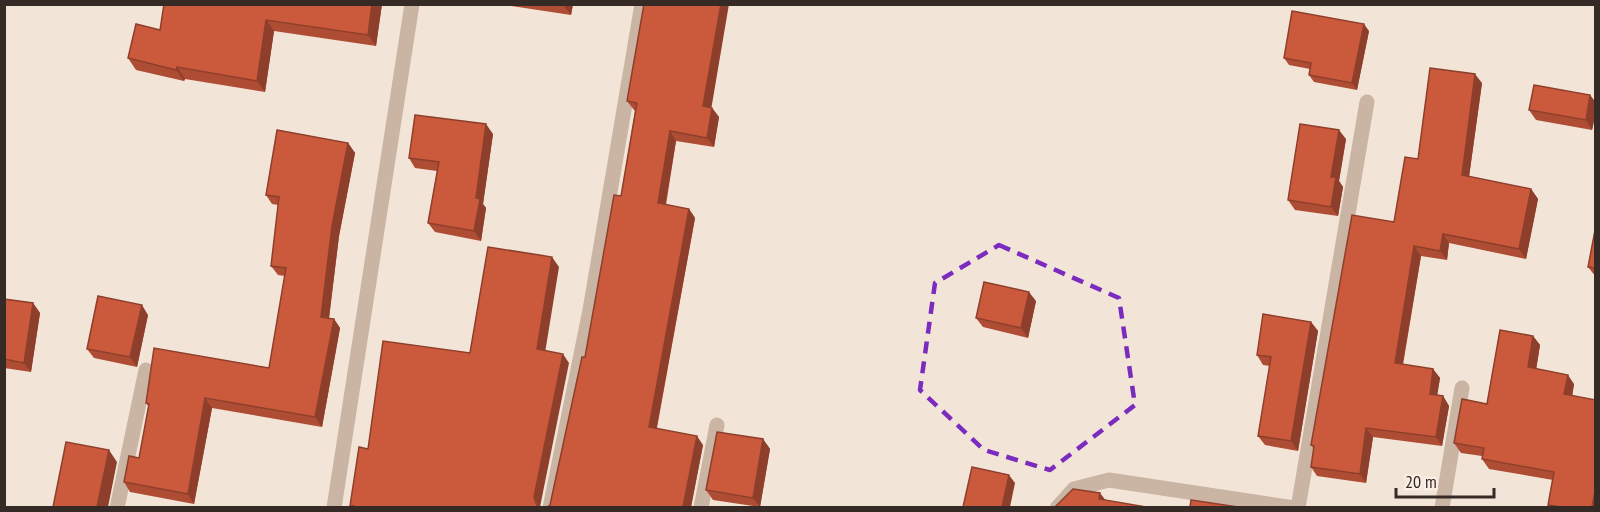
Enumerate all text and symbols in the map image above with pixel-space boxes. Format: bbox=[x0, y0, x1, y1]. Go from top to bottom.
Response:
scale bar bbox=[1396, 461, 1494, 499]
text: 20 m bbox=[1405, 470, 1437, 493]

